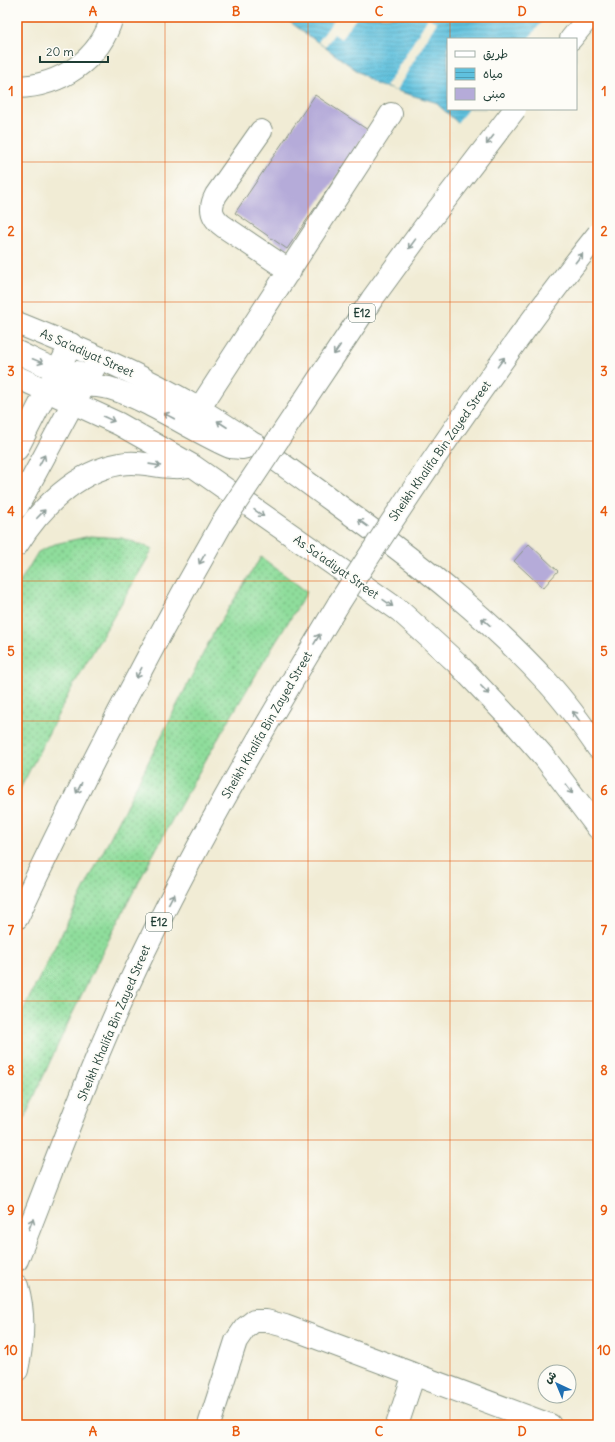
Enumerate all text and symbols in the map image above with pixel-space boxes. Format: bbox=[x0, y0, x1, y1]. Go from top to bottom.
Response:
text: A bbox=[89, 3, 98, 20]
text: B bbox=[232, 3, 241, 20]
text: C bbox=[375, 3, 384, 20]
text: D bbox=[517, 3, 527, 20]
scale bar bbox=[40, 38, 108, 64]
legend bbox=[447, 38, 577, 110]
text: 20 m bbox=[46, 44, 74, 59]
text: طريق bbox=[483, 46, 508, 61]
text: مياه bbox=[483, 66, 503, 81]
text: 1 bbox=[8, 83, 14, 100]
text: 1 bbox=[601, 83, 607, 100]
text: مبنى bbox=[483, 86, 506, 102]
one-way arrow bbox=[486, 134, 495, 145]
text: 2 bbox=[7, 223, 15, 240]
text: 2 bbox=[600, 223, 608, 240]
one-way arrow bbox=[408, 238, 416, 249]
one-way arrow bbox=[575, 252, 584, 263]
road number: E12 bbox=[349, 304, 375, 322]
street label: As Sa'adiyat Street bbox=[38, 325, 136, 380]
one-way arrow bbox=[333, 344, 341, 355]
one-way arrow bbox=[31, 357, 43, 365]
one-way arrow bbox=[497, 357, 506, 368]
text: 3 bbox=[7, 363, 15, 380]
text: 3 bbox=[600, 363, 608, 380]
street label: Sheikh Khalifa Bin Zayed Street bbox=[385, 378, 494, 524]
one-way arrow bbox=[163, 412, 175, 420]
one-way arrow bbox=[102, 416, 114, 423]
one-way arrow bbox=[217, 420, 228, 428]
one-way arrow bbox=[39, 455, 46, 467]
one-way arrow bbox=[148, 461, 161, 469]
text: 4 bbox=[7, 503, 15, 520]
text: 4 bbox=[600, 503, 608, 520]
one-way arrow bbox=[36, 509, 46, 519]
one-way arrow bbox=[253, 509, 264, 517]
one-way arrow bbox=[358, 519, 369, 527]
street label: As Sa'adiyat Street bbox=[291, 532, 382, 602]
one-way arrow bbox=[197, 553, 205, 565]
one-way arrow bbox=[383, 599, 394, 607]
one-way arrow bbox=[480, 618, 491, 627]
one-way arrow bbox=[314, 633, 322, 645]
text: 5 bbox=[7, 643, 15, 660]
text: 5 bbox=[600, 643, 608, 660]
street label: Sheikh Khalifa Bin Zayed Street bbox=[218, 648, 315, 801]
one-way arrow bbox=[134, 667, 142, 679]
one-way arrow bbox=[480, 685, 489, 695]
one-way arrow bbox=[572, 710, 580, 721]
text: 6 bbox=[7, 782, 15, 799]
one-way arrow bbox=[75, 782, 82, 794]
text: 6 bbox=[600, 782, 608, 799]
one-way arrow bbox=[565, 784, 573, 795]
one-way arrow bbox=[168, 893, 175, 905]
road number: E12 bbox=[146, 913, 172, 931]
text: 7 bbox=[8, 922, 15, 939]
text: 7 bbox=[601, 922, 608, 939]
street label: Sheikh Khalifa Bin Zayed Street bbox=[74, 943, 153, 1103]
text: 8 bbox=[7, 1062, 15, 1079]
text: 8 bbox=[600, 1062, 608, 1079]
text: 9 bbox=[7, 1202, 15, 1219]
text: 9 bbox=[600, 1202, 608, 1219]
one-way arrow bbox=[28, 1218, 36, 1230]
text: 10 bbox=[4, 1342, 18, 1359]
text: 10 bbox=[597, 1342, 611, 1359]
north arrow bbox=[537, 1364, 577, 1404]
text: ش bbox=[541, 1368, 559, 1386]
text: A bbox=[89, 1423, 98, 1440]
text: B bbox=[232, 1423, 241, 1440]
text: C bbox=[375, 1423, 384, 1440]
text: D bbox=[517, 1423, 527, 1440]

